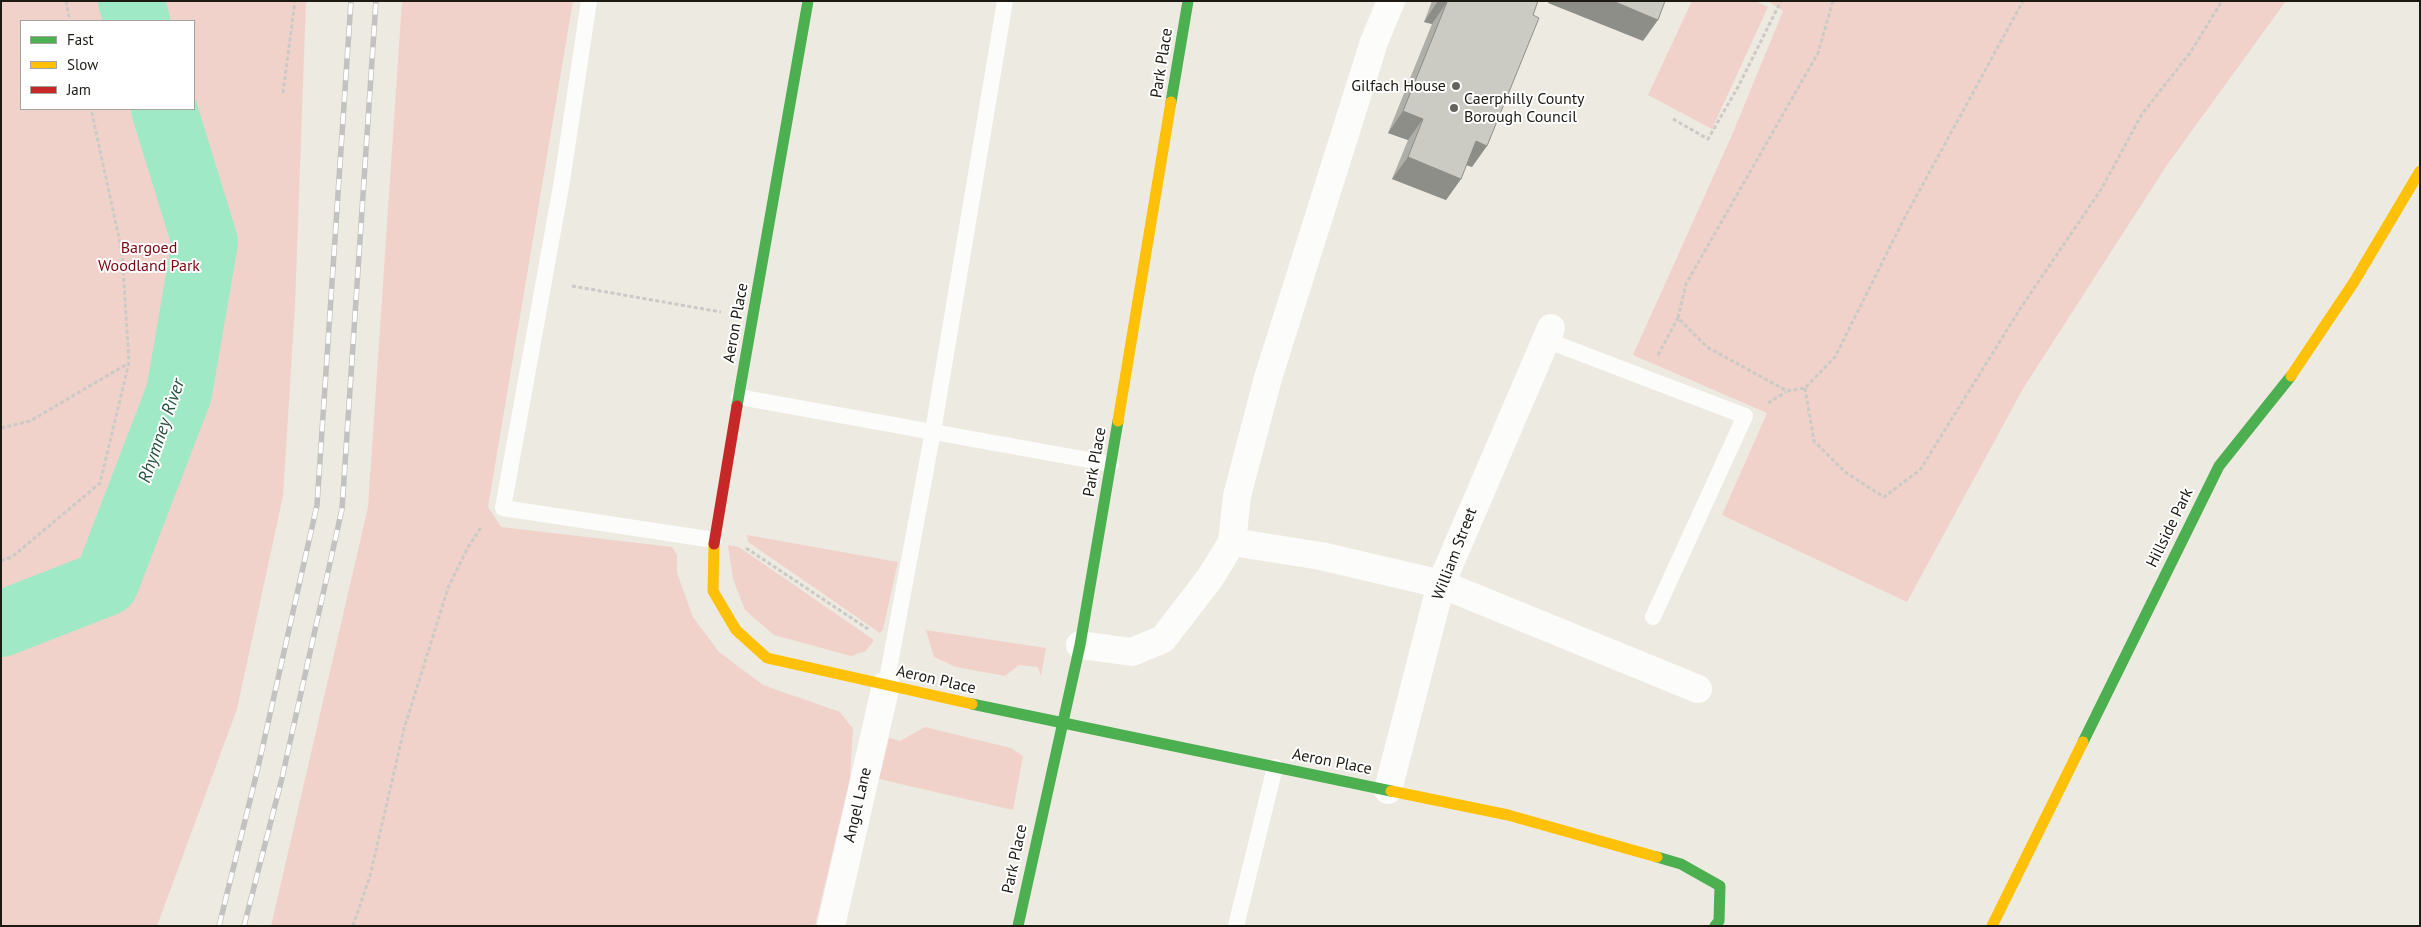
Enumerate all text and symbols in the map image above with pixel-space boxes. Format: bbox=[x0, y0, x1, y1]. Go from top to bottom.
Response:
legend bbox=[20, 20, 195, 110]
street label: Park Place bbox=[1147, 27, 1177, 99]
text: Fast bbox=[67, 30, 94, 49]
text: Slow bbox=[67, 55, 98, 74]
place label: Gilfach House bbox=[1351, 76, 1446, 96]
text: Jam bbox=[67, 80, 91, 99]
marker: Gilfach House bbox=[1450, 80, 1462, 92]
place label: Caerphilly County Borough Council bbox=[1464, 89, 1585, 127]
marker: Caerphilly County Borough Council bbox=[1448, 102, 1460, 114]
park label: Bargoed Woodland Park bbox=[98, 238, 200, 276]
street label: Aeron Place bbox=[720, 282, 752, 364]
water label: Rhymney River bbox=[134, 376, 190, 486]
street label: Park Place bbox=[1079, 426, 1111, 498]
street label: Hillside Park bbox=[2143, 485, 2197, 571]
street label: William Street bbox=[1429, 505, 1481, 603]
street label: Aeron Place bbox=[894, 662, 978, 698]
street label: Aeron Place bbox=[1290, 745, 1374, 779]
street label: Angel Lane bbox=[840, 766, 876, 844]
street label: Park Place bbox=[998, 823, 1032, 895]

